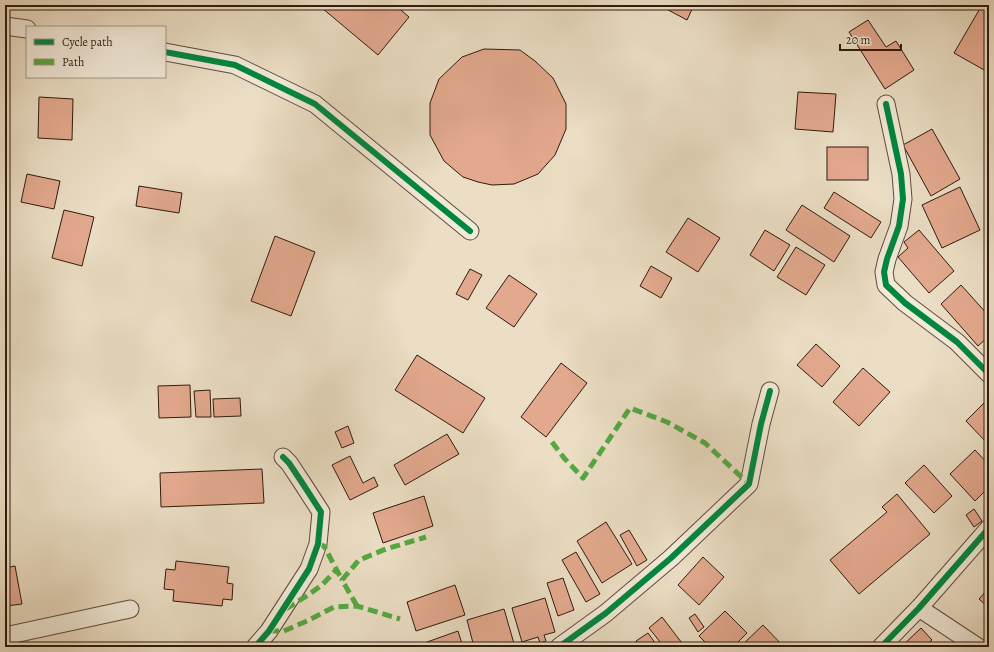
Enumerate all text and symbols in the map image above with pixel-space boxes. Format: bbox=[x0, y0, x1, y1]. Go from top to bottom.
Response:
legend bbox=[26, 26, 166, 78]
scale bar bbox=[840, 26, 901, 52]
text: 20 m bbox=[846, 32, 870, 48]
text: Cycle path bbox=[62, 34, 113, 50]
text: Path bbox=[62, 54, 85, 70]

